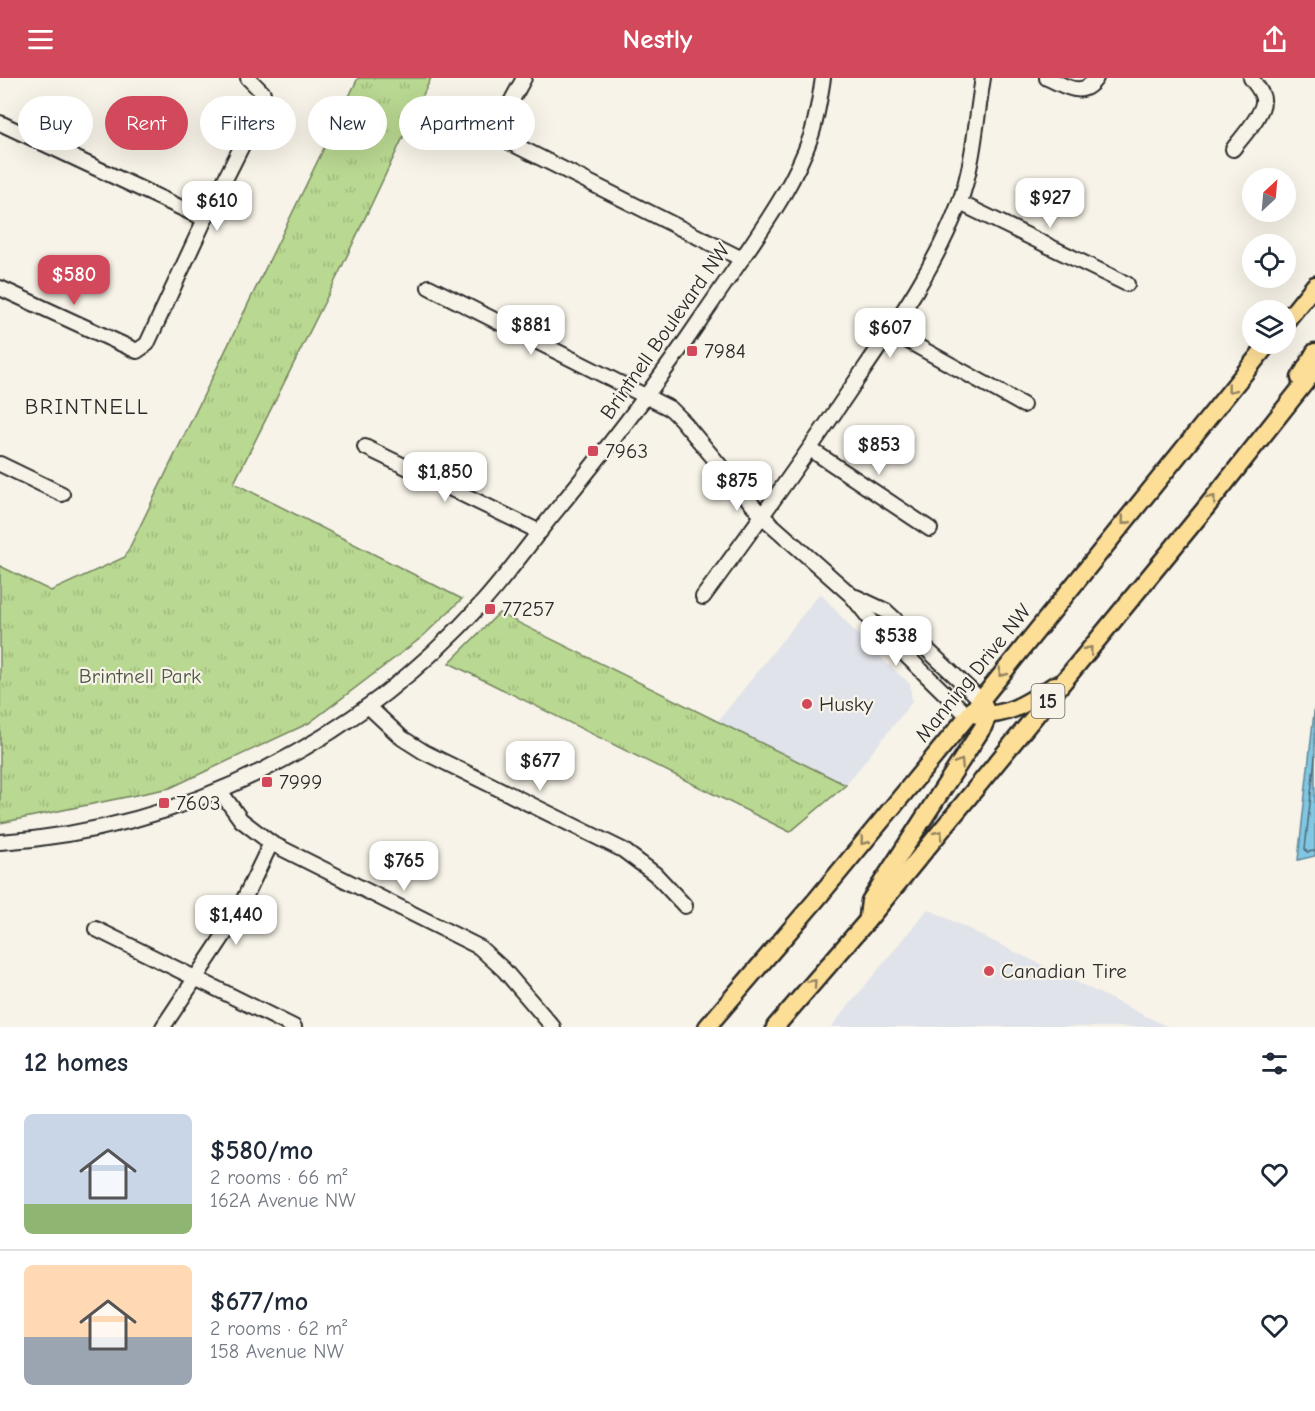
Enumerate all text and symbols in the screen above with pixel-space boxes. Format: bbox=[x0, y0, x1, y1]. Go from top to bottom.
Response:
icon: menu bbox=[24, 23, 57, 56]
icon: share bbox=[1258, 23, 1291, 56]
text: Nestly bbox=[623, 24, 692, 55]
chip: Buy bbox=[18, 96, 93, 150]
chip: Rent bbox=[105, 96, 188, 150]
chip: Filters bbox=[200, 96, 296, 150]
chip: New bbox=[308, 96, 387, 150]
chip: Apartment bbox=[399, 96, 535, 150]
north arrow bbox=[1242, 168, 1296, 222]
map controls bbox=[1242, 168, 1296, 354]
pin: $927 bbox=[1014, 178, 1086, 229]
pin: $610 bbox=[181, 181, 253, 232]
text: $927 bbox=[1029, 186, 1071, 209]
text: $610 bbox=[196, 189, 238, 212]
button: locate bbox=[1242, 234, 1296, 288]
street label: Brintnell Boulevard NW bbox=[595, 238, 735, 424]
pin: $580 bbox=[38, 255, 110, 306]
text: $580 bbox=[52, 263, 96, 286]
button: layers bbox=[1242, 300, 1296, 354]
pin: $881 bbox=[495, 305, 567, 356]
pin: $607 bbox=[854, 308, 926, 359]
text: $881 bbox=[511, 313, 551, 336]
text: $607 bbox=[869, 316, 911, 339]
place label: 7984 bbox=[704, 339, 746, 363]
marker: 7984 bbox=[685, 344, 699, 358]
one-way arrow bbox=[1227, 382, 1238, 393]
district label: BRINTNELL bbox=[25, 394, 149, 420]
pin: $853 bbox=[843, 425, 915, 476]
text: $853 bbox=[858, 433, 900, 456]
place label: 7963 bbox=[605, 439, 648, 463]
marker: 7963 bbox=[586, 444, 600, 458]
pin: $1,850 bbox=[396, 452, 494, 503]
text: $1,850 bbox=[417, 460, 473, 483]
pin: $875 bbox=[701, 461, 773, 512]
text: $875 bbox=[716, 469, 758, 492]
one-way arrow bbox=[1205, 495, 1216, 506]
one-way arrow bbox=[1121, 514, 1132, 525]
place label: 77257 bbox=[502, 597, 554, 621]
street label: Manning Drive NW bbox=[910, 599, 1036, 747]
marker: 77257 bbox=[483, 602, 497, 616]
pin: $538 bbox=[860, 616, 932, 667]
text: $538 bbox=[875, 624, 917, 647]
one-way arrow bbox=[1082, 646, 1093, 657]
park label: Brintnell Park bbox=[79, 664, 201, 688]
one-way arrow bbox=[999, 666, 1010, 677]
road number: 15 bbox=[1032, 684, 1064, 718]
place label: Husky bbox=[819, 692, 874, 716]
marker: Husky bbox=[800, 697, 814, 711]
pin: $677 bbox=[504, 741, 576, 792]
text: $677 bbox=[520, 749, 560, 772]
one-way arrow bbox=[952, 759, 964, 769]
place label: 7999 bbox=[279, 770, 322, 794]
marker: 7999 bbox=[260, 775, 274, 789]
place label: 7603 bbox=[176, 791, 221, 815]
marker: 7603 bbox=[157, 796, 171, 810]
one-way arrow bbox=[931, 829, 942, 840]
one-way arrow bbox=[860, 835, 871, 846]
pin: $765 bbox=[368, 841, 440, 892]
text: $765 bbox=[383, 849, 425, 872]
pin: $1,440 bbox=[187, 895, 285, 946]
text: $1,440 bbox=[209, 903, 263, 926]
place label: Canadian Tire bbox=[1001, 959, 1127, 983]
marker: Canadian Tire bbox=[982, 964, 996, 978]
one-way arrow bbox=[806, 979, 817, 990]
icon: filters bbox=[1258, 1047, 1291, 1080]
text: 12 homes bbox=[24, 1048, 128, 1078]
text: $580/mo bbox=[210, 1136, 313, 1166]
icon: home bbox=[72, 1138, 144, 1210]
icon: heart bbox=[1258, 1158, 1291, 1191]
text: 2 rooms · 66 m² bbox=[210, 1166, 348, 1189]
text: 162A Avenue NW bbox=[210, 1189, 356, 1212]
text: $677/mo bbox=[210, 1287, 308, 1317]
icon: home bbox=[72, 1289, 144, 1361]
icon: heart bbox=[1258, 1309, 1291, 1342]
text: 2 rooms · 62 m² bbox=[210, 1317, 347, 1340]
text: 158 Avenue NW bbox=[210, 1340, 344, 1363]

